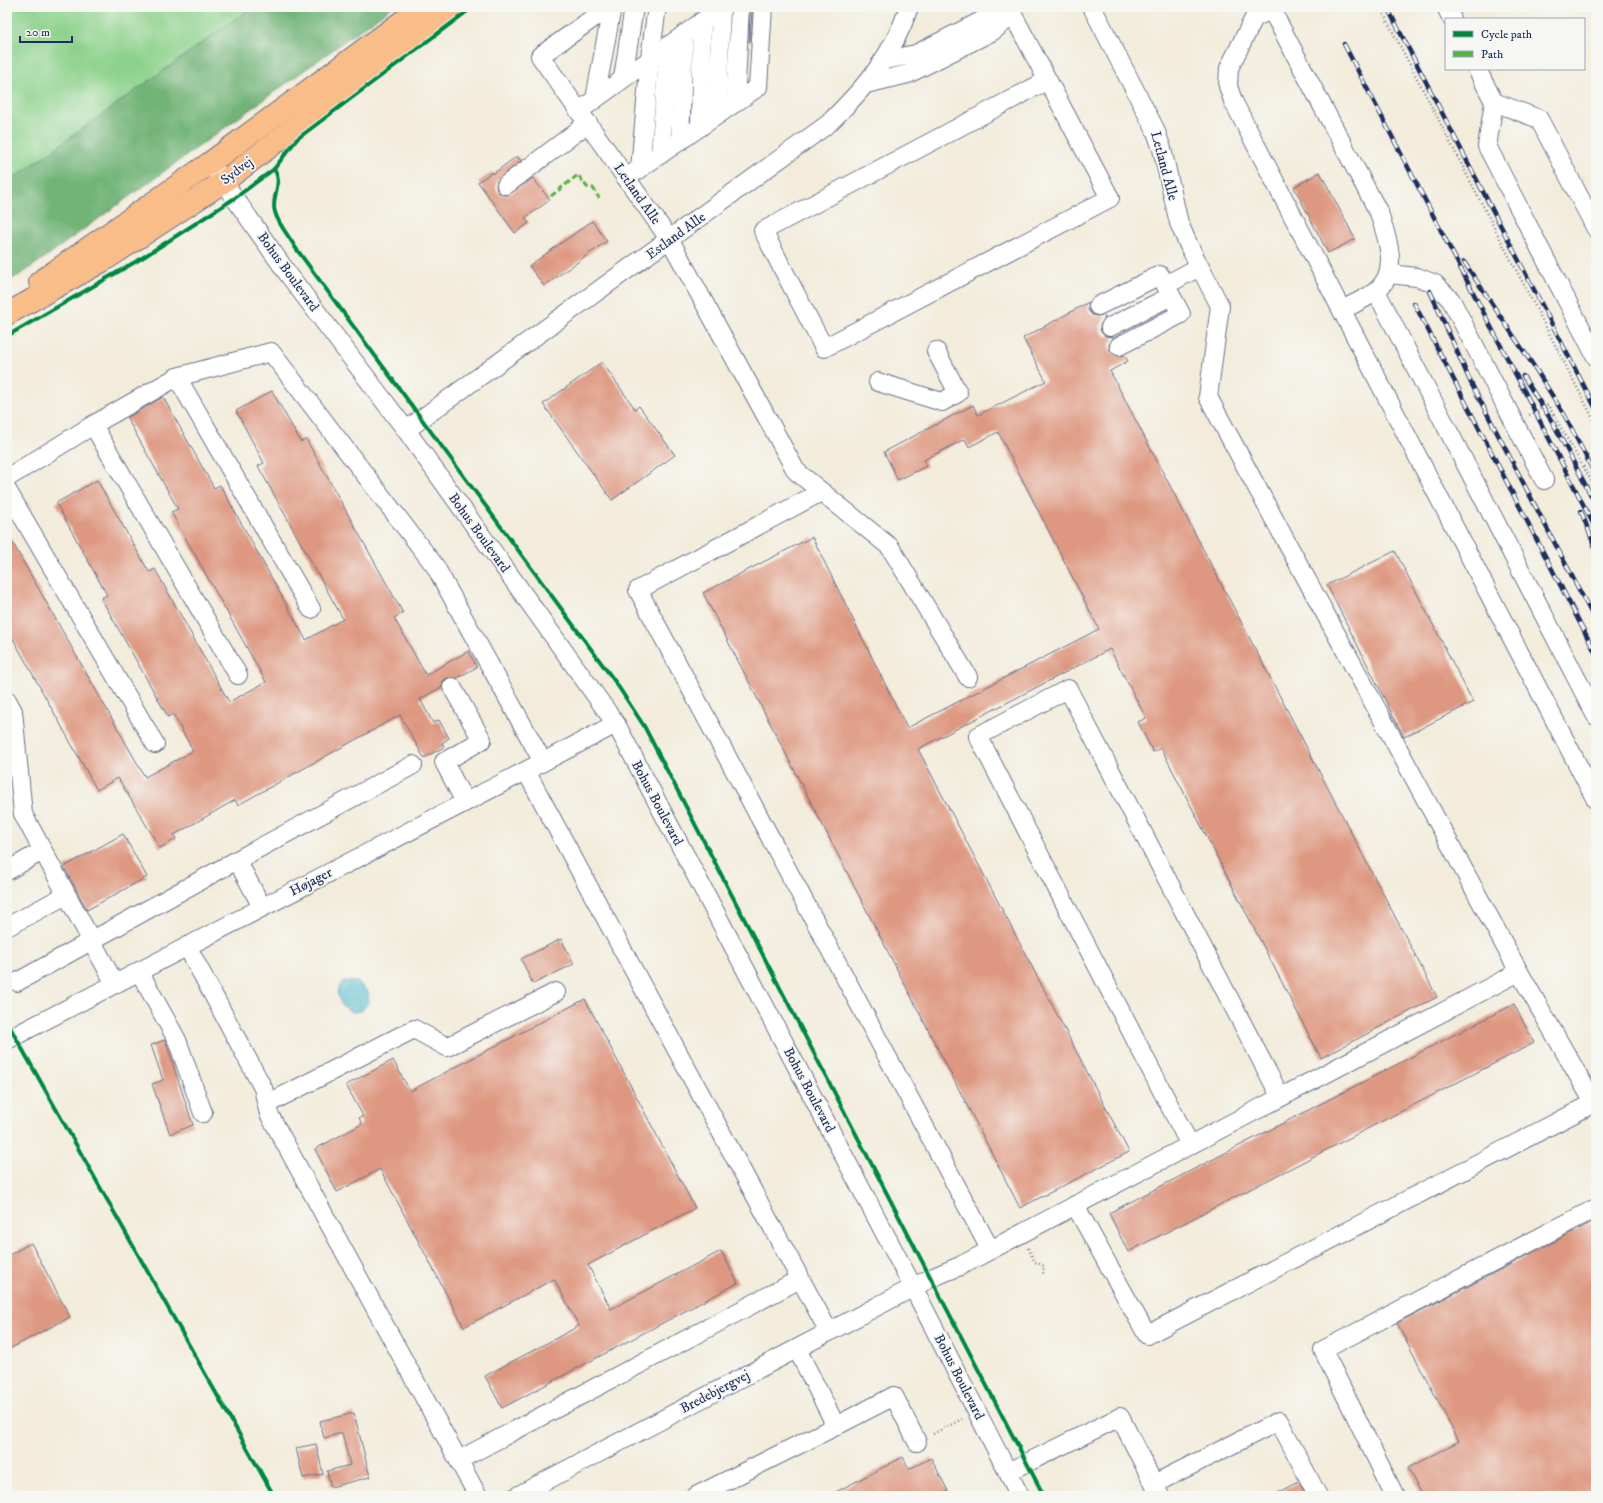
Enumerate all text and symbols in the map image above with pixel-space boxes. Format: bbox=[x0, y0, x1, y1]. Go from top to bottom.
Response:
scale bar bbox=[20, 18, 72, 44]
legend bbox=[1445, 18, 1585, 70]
text: 20 m bbox=[26, 25, 50, 40]
text: Cycle path bbox=[1481, 27, 1533, 42]
text: Path bbox=[1481, 47, 1504, 62]
street label: Letland Alle bbox=[1146, 129, 1182, 203]
street label: Sydvej bbox=[217, 153, 257, 189]
street label: Letland Alle bbox=[609, 160, 665, 228]
street label: Estland Alle bbox=[643, 208, 710, 264]
street label: Bohus Boulevard bbox=[253, 229, 323, 315]
street label: Bohus Boulevard bbox=[444, 490, 514, 576]
street label: Bohus Boulevard bbox=[627, 757, 687, 849]
street label: Højager bbox=[287, 863, 336, 900]
street label: Bohus Boulevard bbox=[779, 1044, 839, 1136]
street label: Bohus Boulevard bbox=[930, 1331, 988, 1423]
street label: Bredebjergvej bbox=[677, 1366, 753, 1418]

